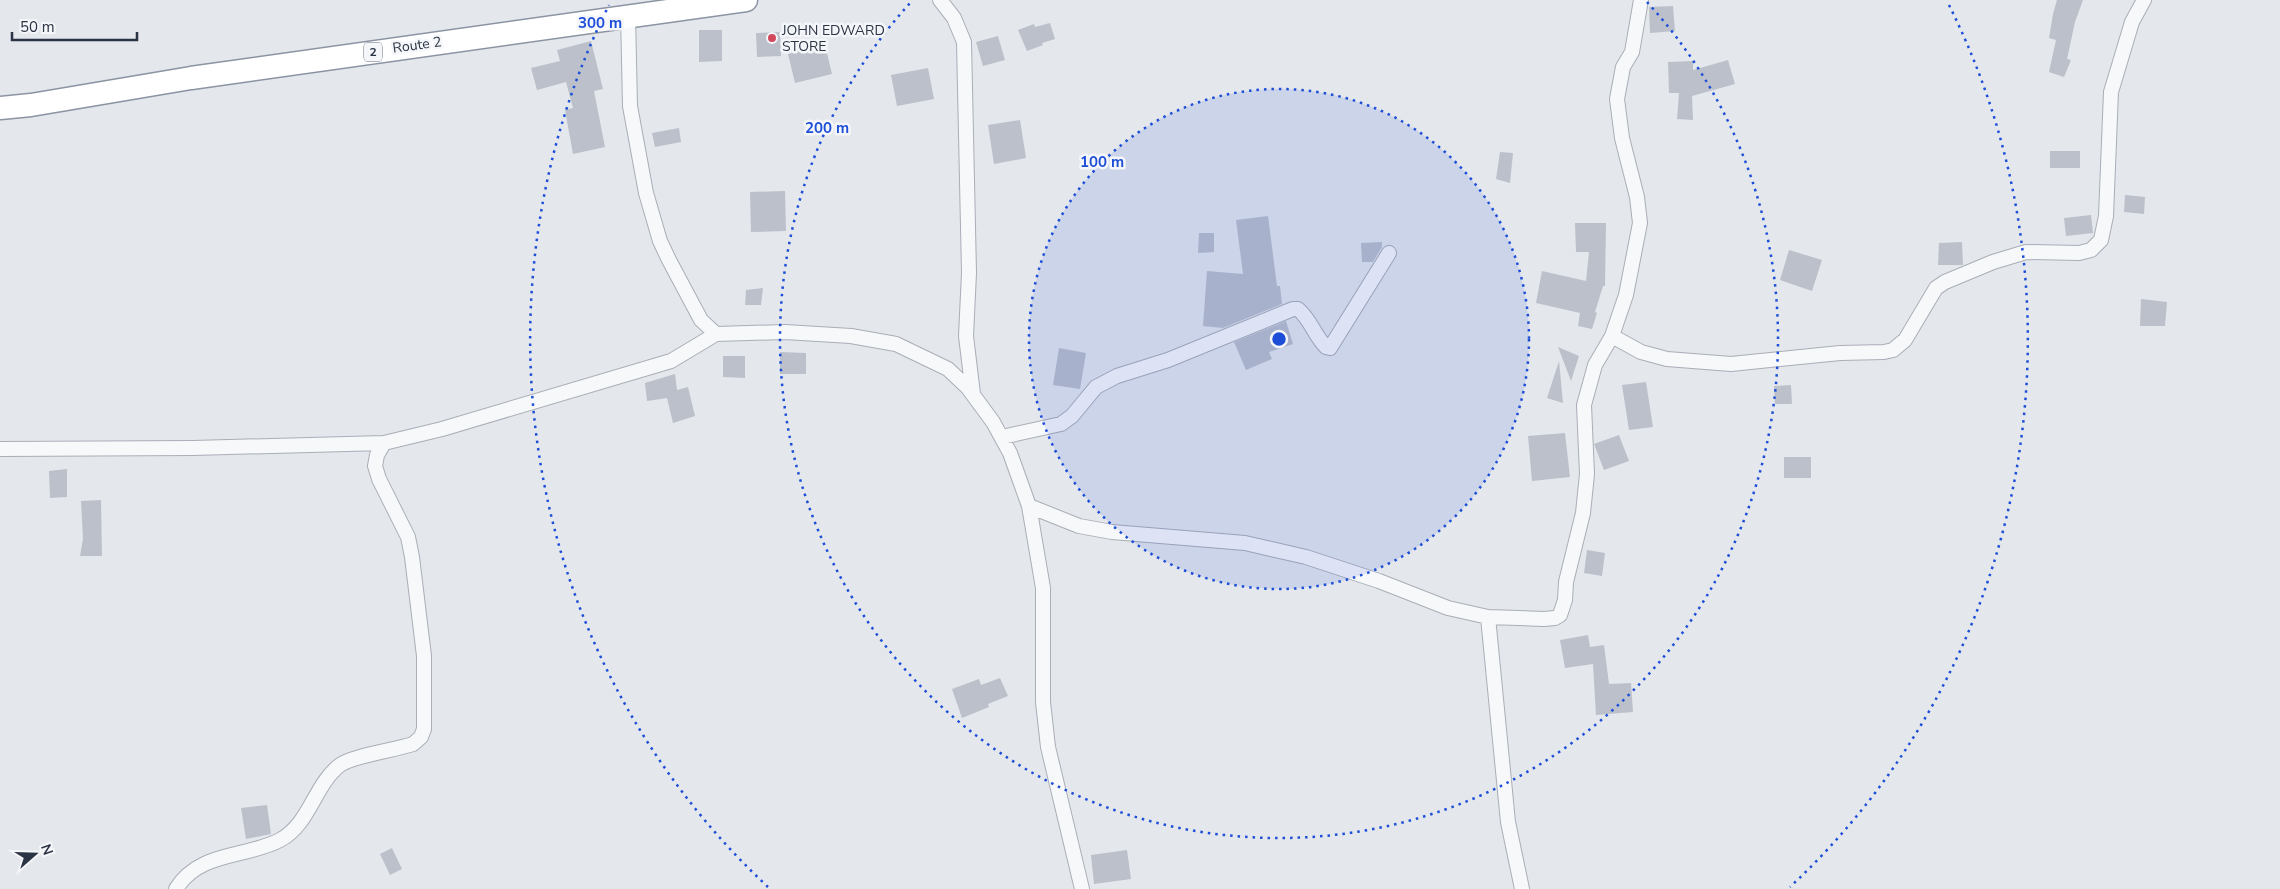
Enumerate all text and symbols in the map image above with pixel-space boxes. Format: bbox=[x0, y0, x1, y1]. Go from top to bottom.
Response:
scale bar bbox=[12, 10, 138, 42]
text: 300 m bbox=[578, 13, 622, 33]
text: 50 m bbox=[20, 17, 55, 37]
place label: JOHN EDWARD STORE bbox=[781, 21, 885, 56]
street label: Route 2 bbox=[391, 32, 443, 58]
marker: JOHN EDWARD STORE bbox=[766, 32, 778, 44]
road number: 2 bbox=[364, 42, 382, 62]
text: 200 m bbox=[805, 118, 849, 138]
text: 100 m bbox=[1080, 152, 1124, 172]
centre of rings bbox=[1270, 330, 1288, 348]
north arrow bbox=[10, 829, 60, 879]
text: N bbox=[36, 842, 57, 858]

